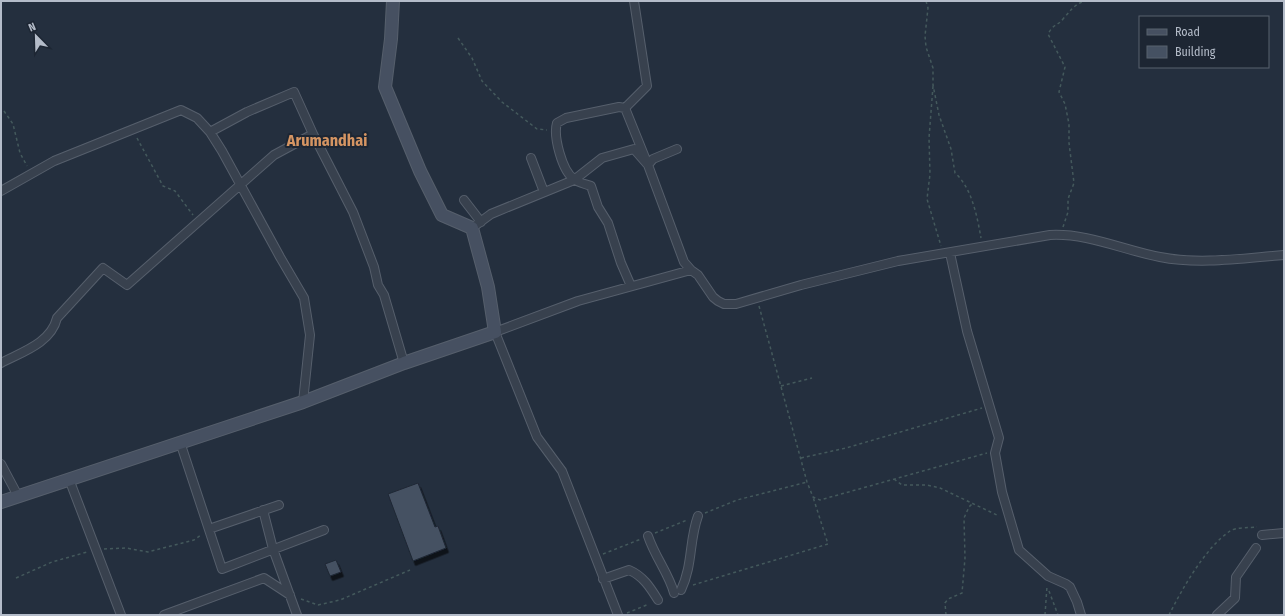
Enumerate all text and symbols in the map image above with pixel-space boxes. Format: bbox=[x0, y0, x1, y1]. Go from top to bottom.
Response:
north arrow bbox=[16, 16, 56, 56]
legend bbox=[1139, 16, 1269, 68]
text: N bbox=[27, 20, 38, 35]
text: Road bbox=[1175, 25, 1200, 39]
text: Building bbox=[1175, 45, 1216, 59]
district label: Arumandhai bbox=[286, 131, 367, 150]

